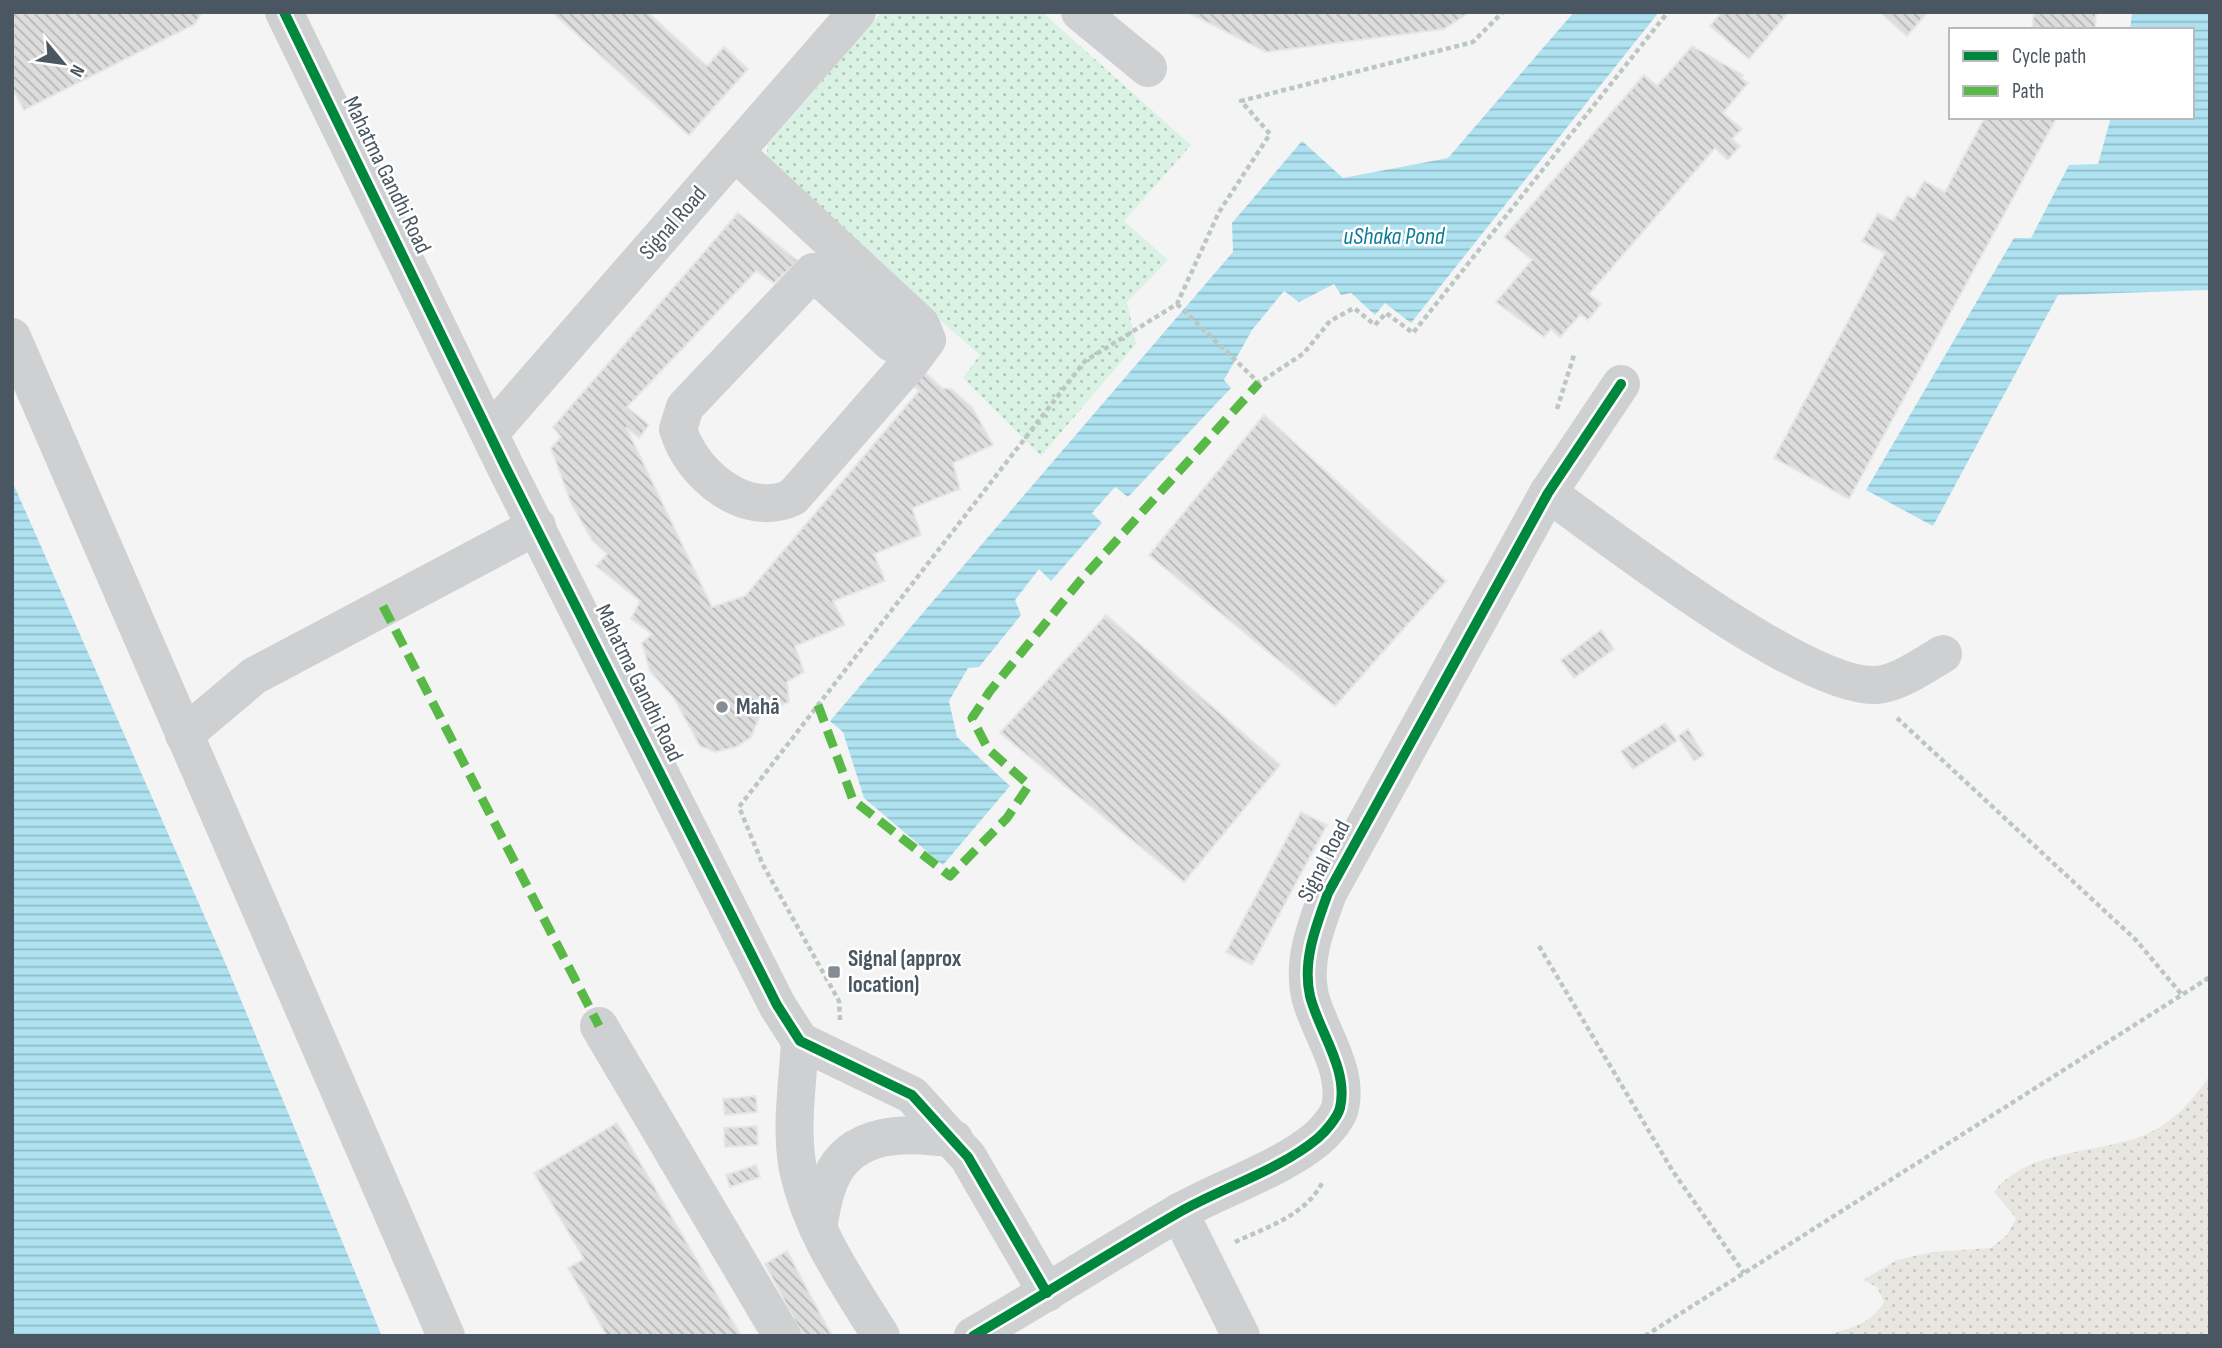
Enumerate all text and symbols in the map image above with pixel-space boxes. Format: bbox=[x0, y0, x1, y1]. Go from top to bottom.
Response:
north arrow bbox=[28, 28, 98, 98]
legend bbox=[1949, 28, 2194, 119]
text: Cycle path bbox=[2012, 44, 2086, 69]
text: N bbox=[64, 60, 89, 81]
text: Path bbox=[2012, 79, 2044, 104]
street label: Mahatma Gandhi Road bbox=[337, 92, 437, 258]
street label: Signal Road bbox=[633, 181, 713, 265]
water label: uShaka Pond bbox=[1343, 222, 1446, 251]
street label: Mahatma Gandhi Road bbox=[589, 600, 689, 766]
place label: Mahā bbox=[736, 693, 780, 721]
marker: Mahā bbox=[714, 699, 730, 715]
street label: Signal Road bbox=[1291, 815, 1357, 907]
place label: Signal (approx location) bbox=[848, 945, 962, 999]
marker: Signal (approx location) bbox=[826, 964, 842, 980]

